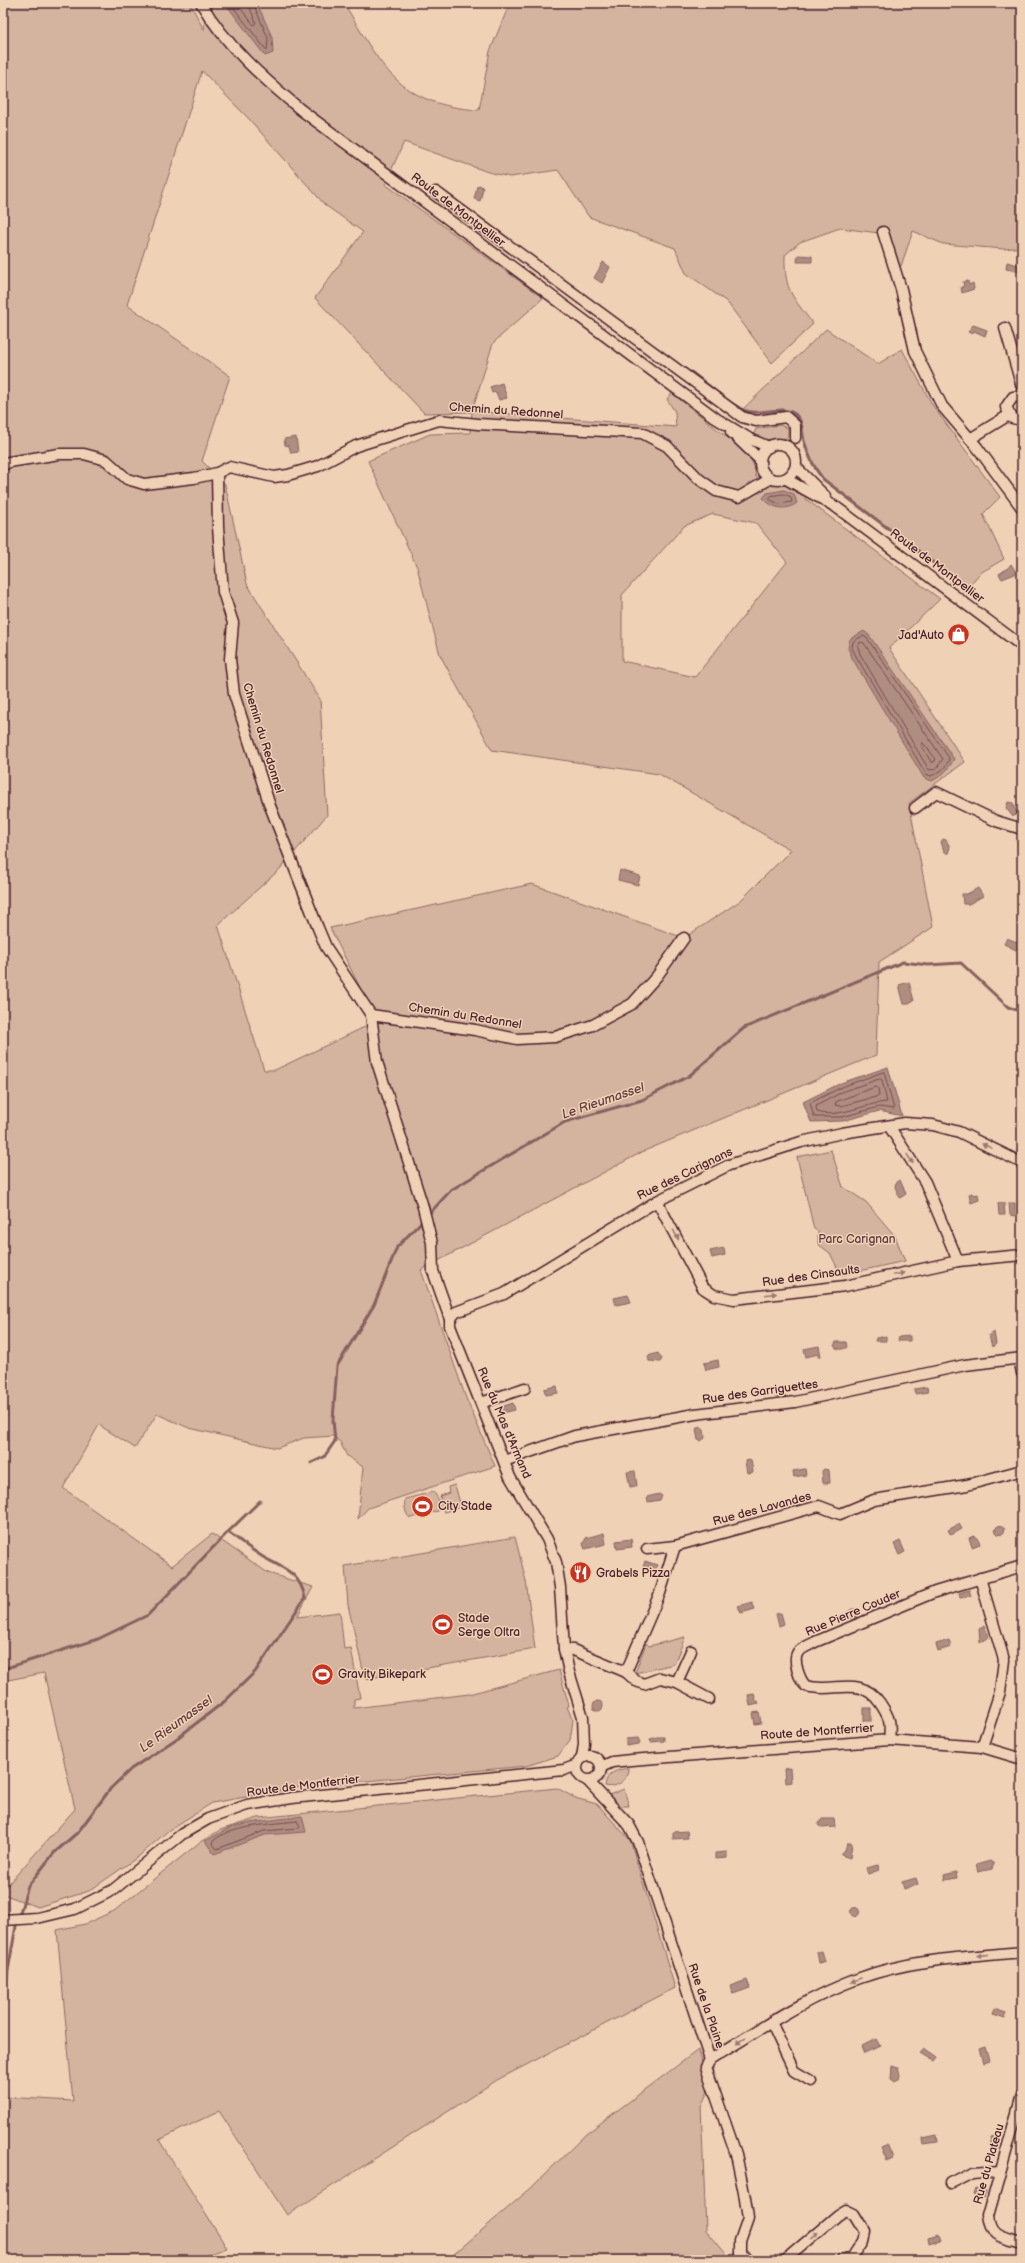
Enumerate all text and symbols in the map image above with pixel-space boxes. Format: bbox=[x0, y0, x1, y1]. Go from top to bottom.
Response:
street label: Route de Montpellier bbox=[408, 170, 509, 251]
street label: Chemin du Redonnel bbox=[448, 400, 564, 422]
street label: Route de Montpellier bbox=[887, 526, 988, 607]
shop icon: Jad'Auto bbox=[946, 622, 972, 648]
place label: Jad'Auto bbox=[898, 628, 944, 643]
street label: Chemin du Redonnel bbox=[239, 681, 287, 795]
street label: Chemin du Redonnel bbox=[407, 1000, 523, 1032]
water label: Le Rieumassel bbox=[560, 1079, 647, 1123]
one-way arrow bbox=[981, 1143, 993, 1149]
street label: Rue des Carignans bbox=[635, 1144, 735, 1204]
one-way arrow bbox=[906, 1154, 914, 1164]
one-way arrow bbox=[672, 1229, 679, 1241]
park label: Parc Carignan bbox=[818, 1232, 896, 1247]
street label: Rue des Cinsaults bbox=[761, 1262, 861, 1290]
one-way arrow bbox=[893, 1271, 905, 1277]
one-way arrow bbox=[765, 1291, 777, 1298]
street label: Rue du Mas d'Armand bbox=[474, 1365, 534, 1481]
street label: Rue des Garriguettes bbox=[701, 1376, 819, 1408]
street label: Rue des Lavandes bbox=[711, 1489, 813, 1529]
sports icon: City Stade bbox=[409, 1493, 435, 1519]
place label: City Stade bbox=[438, 1499, 492, 1514]
restaurant icon: Grabels Pizza bbox=[567, 1560, 593, 1586]
place label: Grabels Pizza bbox=[596, 1566, 670, 1581]
street label: Rue Pierre Couder bbox=[803, 1586, 904, 1640]
place label: Stade Serge Oltra bbox=[458, 1611, 520, 1640]
sports icon: Stade Serge Oltra bbox=[429, 1612, 455, 1638]
sports icon: Gravity Bikepark bbox=[310, 1661, 336, 1687]
place label: Gravity Bikepark bbox=[338, 1667, 426, 1682]
water label: Le Rieumassel bbox=[136, 1692, 216, 1756]
street label: Route de Montferrier bbox=[760, 1721, 875, 1743]
street label: Route de Montferrier bbox=[246, 1772, 361, 1800]
one-way arrow bbox=[977, 1952, 989, 1959]
street label: Rue de la Plaine bbox=[684, 1961, 728, 2051]
one-way arrow bbox=[850, 1976, 862, 1983]
one-way arrow bbox=[736, 2037, 747, 2044]
street label: Rue du Plateau bbox=[970, 2122, 1008, 2206]
one-way arrow bbox=[810, 2230, 820, 2239]

